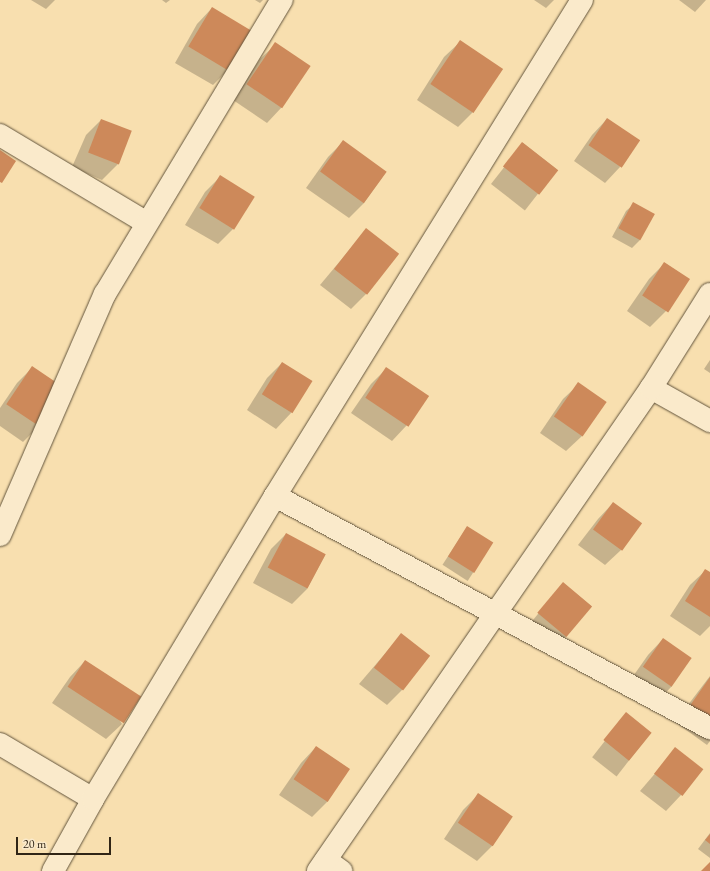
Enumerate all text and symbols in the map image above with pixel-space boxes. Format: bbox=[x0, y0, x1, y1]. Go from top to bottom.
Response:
scale bar bbox=[18, 829, 113, 855]
text: 20 m bbox=[23, 836, 46, 852]

